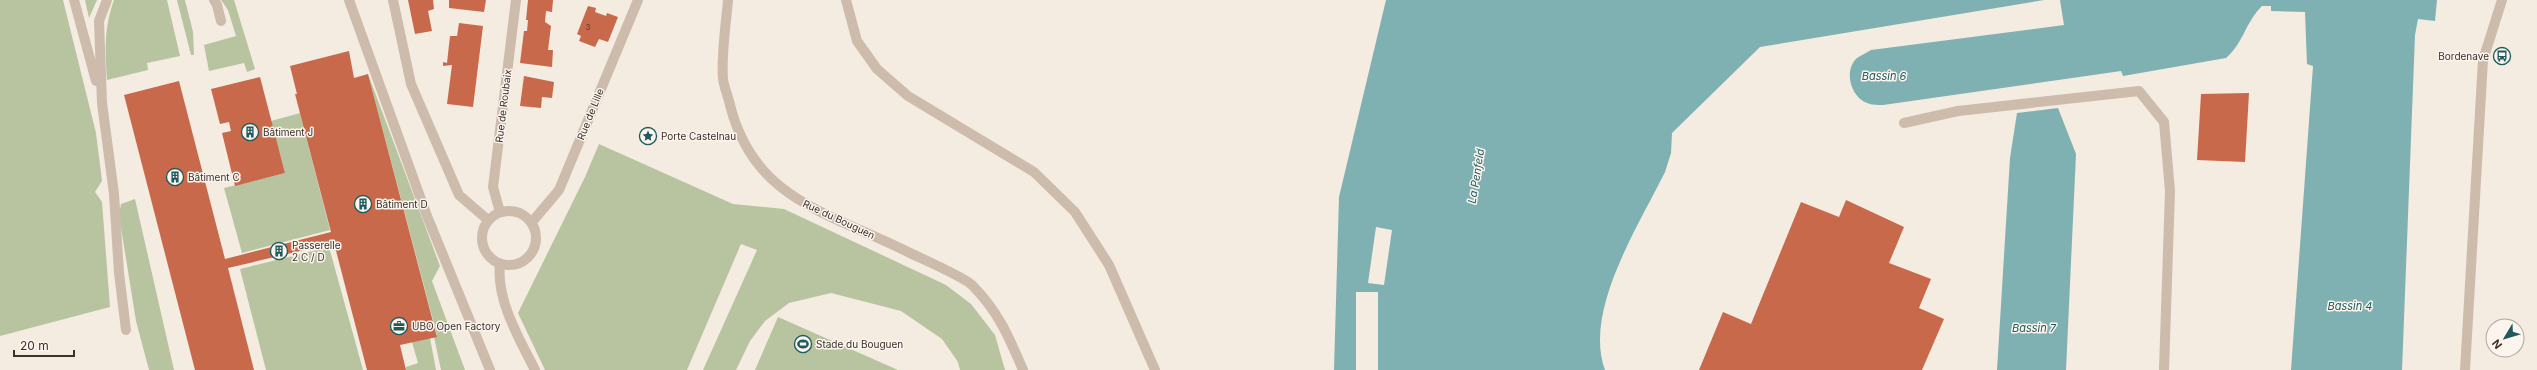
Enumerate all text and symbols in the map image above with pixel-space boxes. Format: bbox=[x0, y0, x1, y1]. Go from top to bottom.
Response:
house number: 3 bbox=[586, 22, 591, 32]
bus stop icon: Bordenave bbox=[2492, 46, 2512, 66]
place label: Bordenave bbox=[2438, 50, 2489, 62]
street label: Rue de Roubaix bbox=[493, 68, 514, 143]
water label: Bassin 6 bbox=[1862, 69, 1907, 83]
street label: Rue de Lille bbox=[574, 86, 606, 142]
building icon: Bâtiment J bbox=[240, 122, 260, 142]
place label: Bâtiment J bbox=[263, 126, 313, 138]
place icon: Porte Castelnau bbox=[638, 126, 658, 146]
place label: Porte Castelnau bbox=[661, 130, 736, 142]
water label: La Penfeld bbox=[1465, 147, 1487, 204]
building icon: Bâtiment C bbox=[165, 167, 185, 187]
place label: Bâtiment C bbox=[188, 171, 240, 183]
building icon: Bâtiment D bbox=[353, 194, 373, 214]
street label: Rue du Bouguen bbox=[801, 197, 877, 241]
place label: Bâtiment D bbox=[376, 198, 428, 210]
place label: Passerelle 2 C / D bbox=[292, 239, 341, 263]
building icon: Passerelle 2 C / D bbox=[269, 241, 289, 261]
water label: Bassin 4 bbox=[2328, 299, 2372, 313]
office icon: UBO Open Factory bbox=[389, 316, 409, 336]
north arrow bbox=[2485, 318, 2525, 358]
place label: UBO Open Factory bbox=[412, 320, 501, 332]
water label: Bassin 7 bbox=[2012, 321, 2057, 335]
scale bar bbox=[14, 332, 74, 358]
sports icon: Stade du Bouguen bbox=[793, 334, 813, 354]
text: N bbox=[2489, 337, 2505, 352]
text: 20 m bbox=[20, 338, 49, 353]
place label: Stade du Bouguen bbox=[816, 338, 903, 350]

